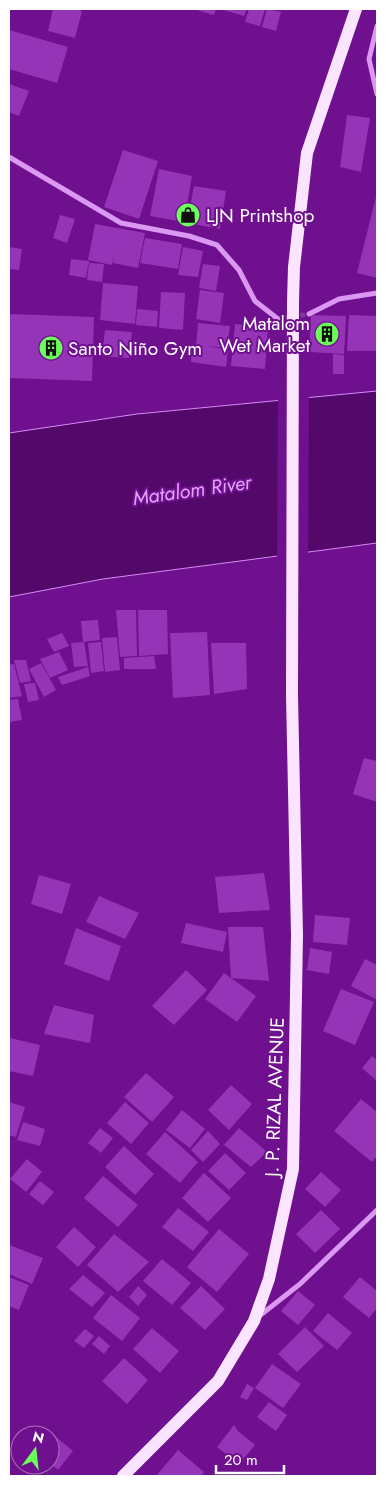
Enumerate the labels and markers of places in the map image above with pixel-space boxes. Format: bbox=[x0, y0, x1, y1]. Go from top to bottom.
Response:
shop icon: LJN Printshop bbox=[175, 202, 201, 228]
place label: LJN Printshop bbox=[206, 202, 315, 229]
place label: Matalom Wet Market bbox=[219, 310, 310, 359]
building icon: Matalom Wet Market bbox=[314, 321, 340, 347]
building icon: Santo Niño Gym bbox=[38, 335, 64, 361]
place label: Santo Niño Gym bbox=[68, 335, 202, 362]

